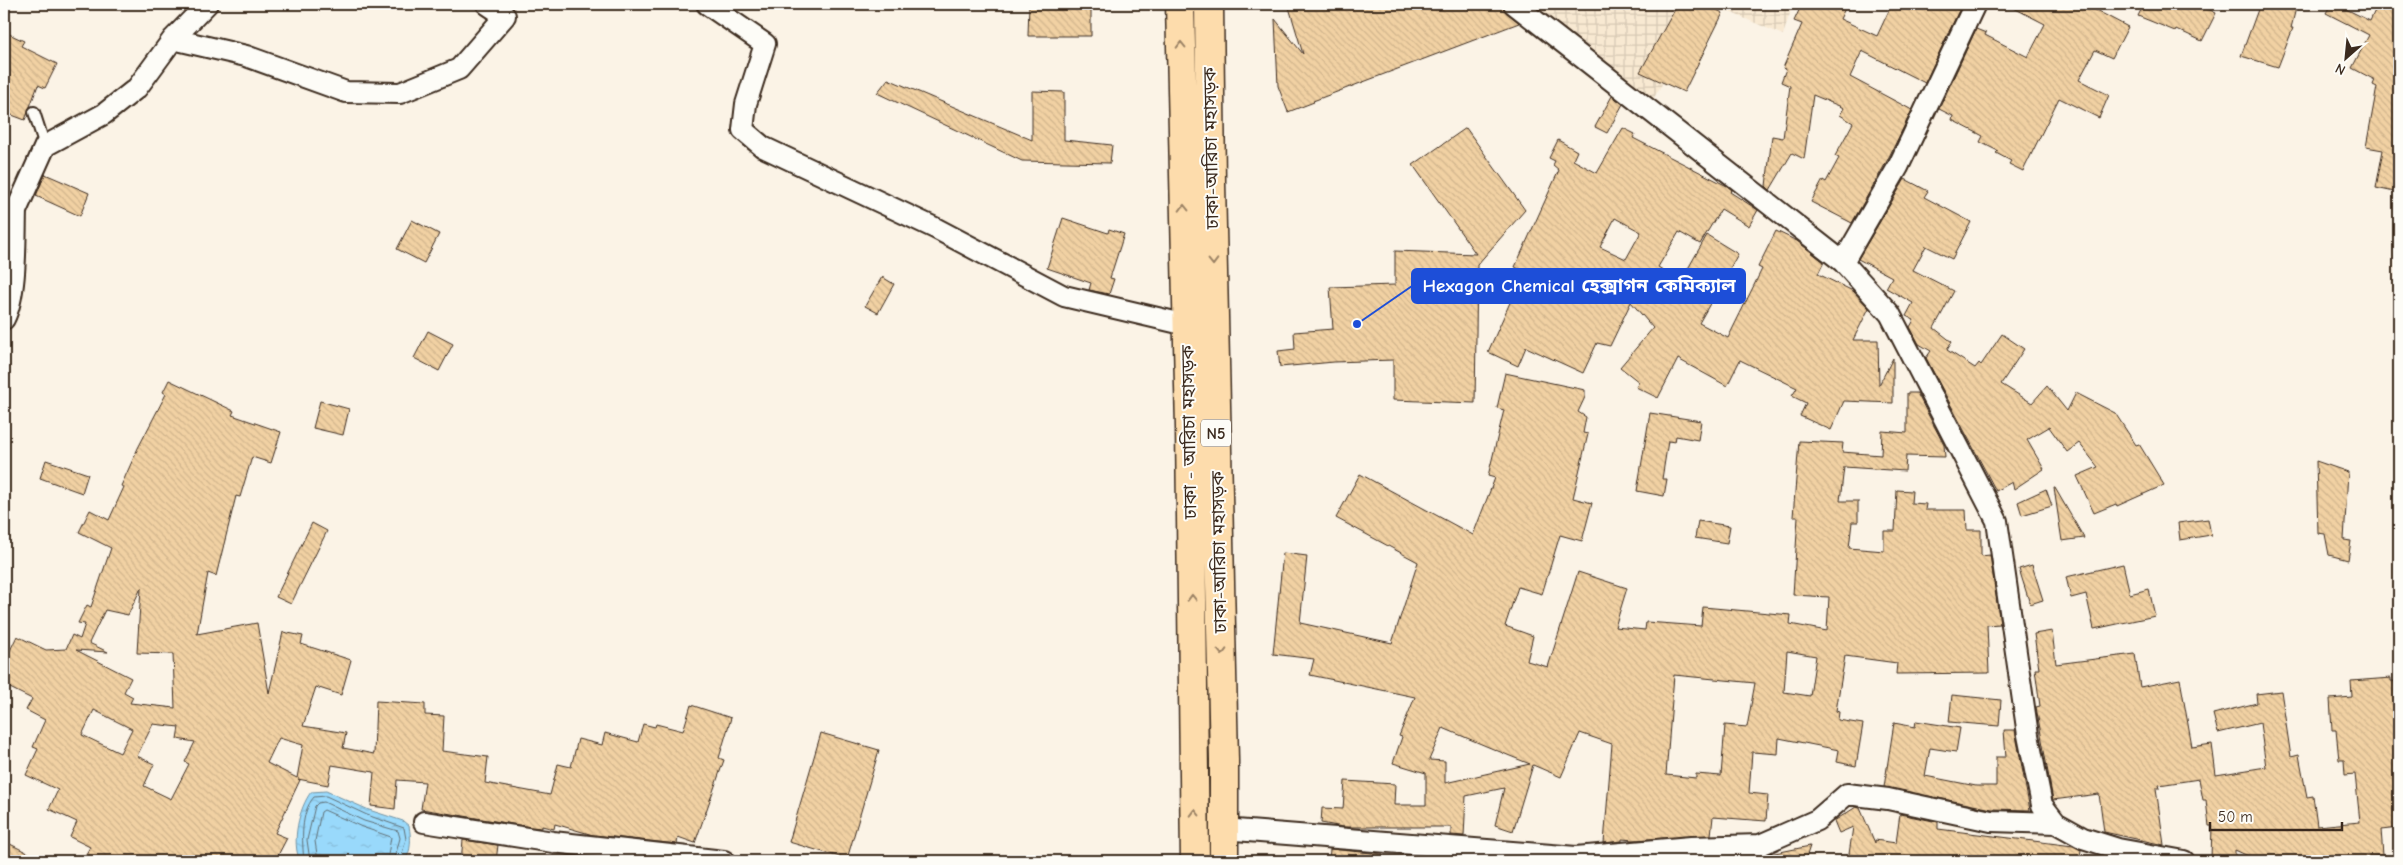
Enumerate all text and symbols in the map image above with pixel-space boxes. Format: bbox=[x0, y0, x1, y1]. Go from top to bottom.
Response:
north arrow bbox=[2320, 32, 2370, 82]
one-way arrow bbox=[1176, 41, 1186, 48]
text: N bbox=[2332, 59, 2348, 79]
street label: ঢাকা-আরিচা মহাসড়ক bbox=[1200, 66, 1223, 230]
one-way arrow bbox=[1179, 203, 1189, 211]
one-way arrow bbox=[1207, 259, 1218, 267]
callout: Hexagon Chemical হেক্সাগন কেমিক্যাল bbox=[1412, 269, 1745, 303]
text: Hexagon Chemical হেক্সাগন কেমিক্যাল bbox=[1422, 275, 1736, 297]
street label: ঢাকা - আরিচা মহাসড়ক bbox=[1177, 344, 1202, 520]
road number: N5 bbox=[1201, 419, 1231, 446]
street label: ঢাকা-আরিচা মহাসড়ক bbox=[1208, 470, 1231, 634]
one-way arrow bbox=[1187, 593, 1197, 601]
one-way arrow bbox=[1216, 649, 1227, 657]
scale bar bbox=[2210, 800, 2343, 832]
one-way arrow bbox=[1190, 808, 1200, 816]
text: 50 m bbox=[2218, 808, 2253, 826]

